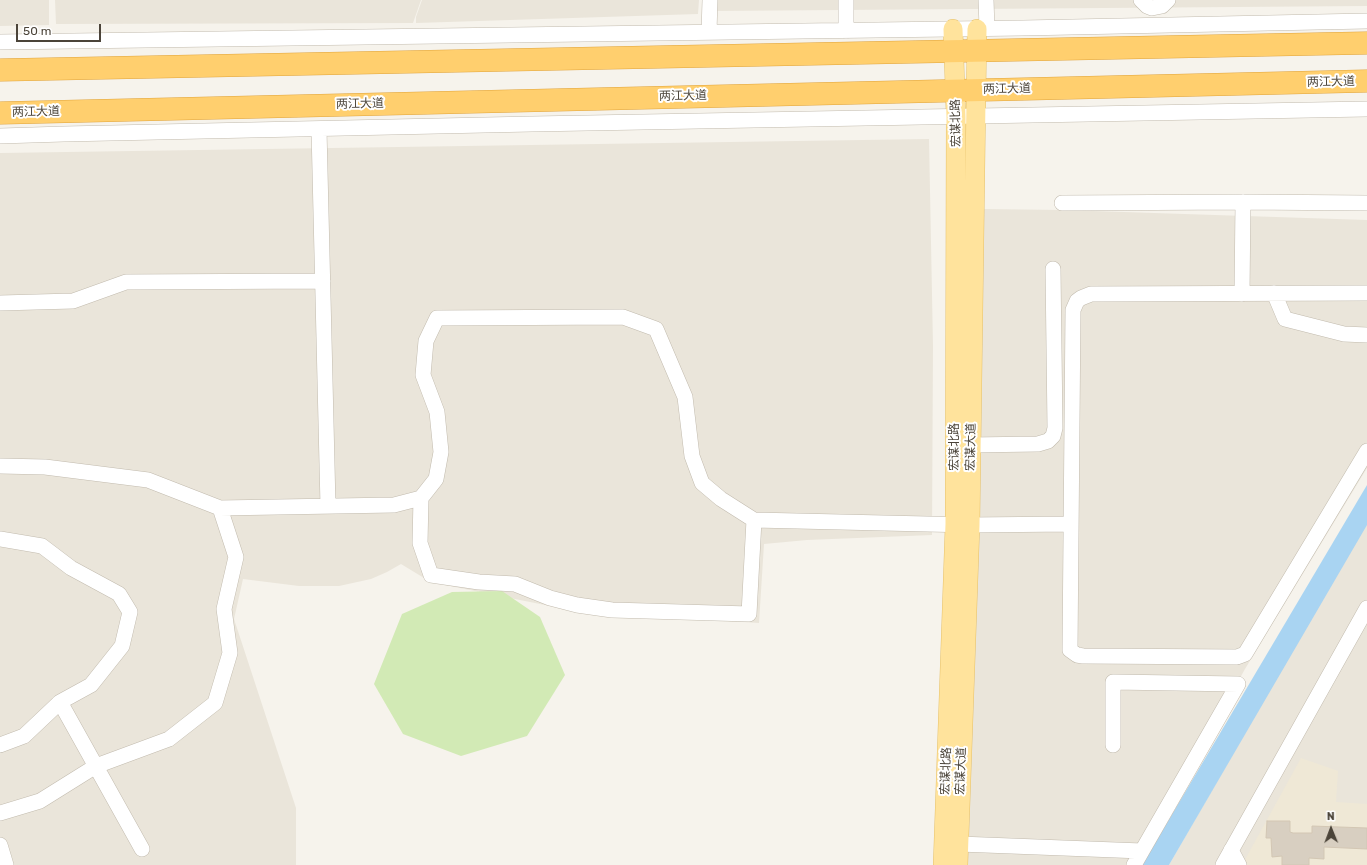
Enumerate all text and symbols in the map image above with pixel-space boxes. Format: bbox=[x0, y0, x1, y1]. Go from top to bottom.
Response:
scale bar bbox=[18, 16, 103, 42]
text: 50 m bbox=[23, 24, 51, 38]
street label: 两江大道 bbox=[1307, 74, 1355, 90]
street label: 两江大道 bbox=[983, 81, 1031, 97]
street label: 两江大道 bbox=[659, 88, 707, 104]
street label: 两江大道 bbox=[336, 96, 384, 112]
street label: 宏谋北路 bbox=[948, 99, 964, 147]
street label: 两江大道 bbox=[12, 104, 60, 120]
street label: 宏谋北路 bbox=[948, 423, 962, 471]
street label: 宏谋大道 bbox=[963, 423, 979, 471]
street label: 宏谋北路 bbox=[938, 747, 954, 795]
street label: 宏谋大道 bbox=[953, 747, 969, 795]
north arrow bbox=[1311, 809, 1351, 849]
text: N bbox=[1327, 810, 1335, 823]

